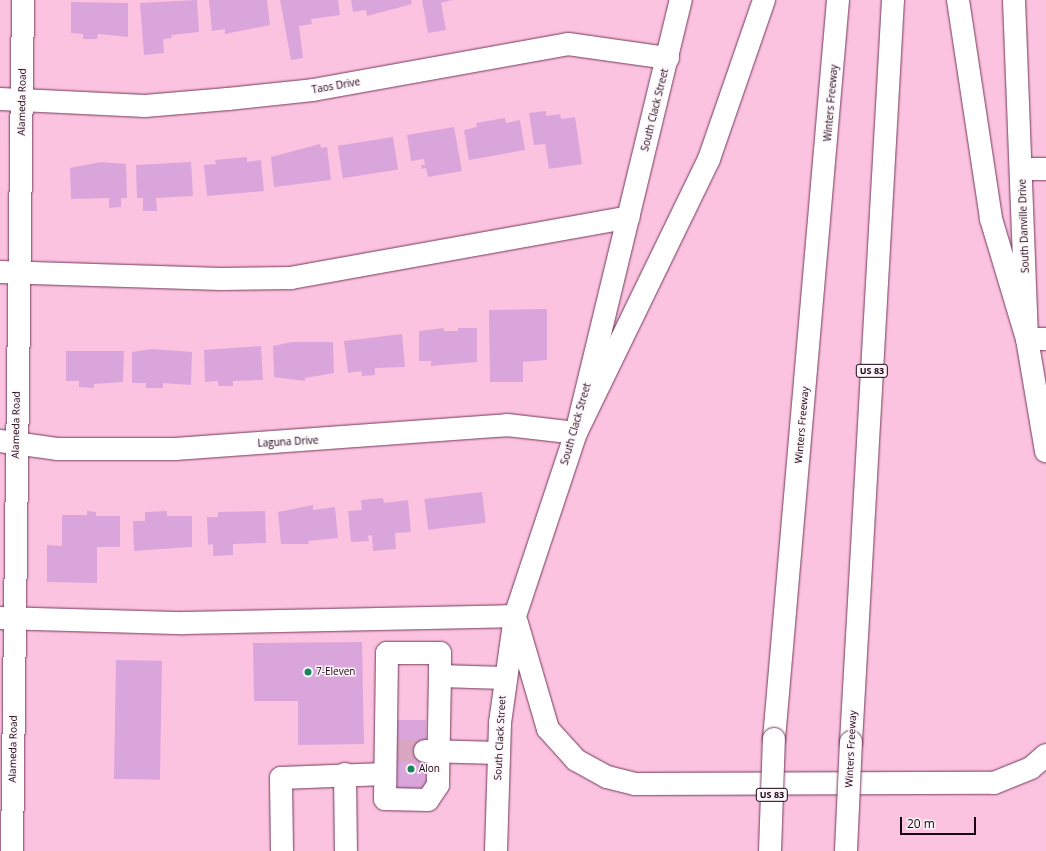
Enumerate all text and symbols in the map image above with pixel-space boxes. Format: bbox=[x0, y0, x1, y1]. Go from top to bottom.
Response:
street label: Winters Freeway bbox=[822, 64, 840, 142]
street label: South Clack Street bbox=[639, 67, 671, 153]
street label: Alameda Road bbox=[15, 68, 29, 136]
street label: Taos Drive bbox=[311, 76, 361, 96]
street label: South Danville Drive bbox=[1016, 179, 1032, 273]
road number: US 83 bbox=[855, 364, 889, 378]
street label: South Clack Street bbox=[559, 382, 593, 466]
street label: Winters Freeway bbox=[793, 386, 811, 464]
street label: Alameda Road bbox=[9, 391, 23, 459]
street label: Laguna Drive bbox=[257, 434, 319, 450]
place label: 7-Eleven bbox=[316, 666, 355, 678]
marker: 7-Eleven bbox=[303, 667, 313, 677]
street label: South Clack Street bbox=[492, 695, 508, 781]
street label: Winters Freeway bbox=[843, 710, 859, 788]
street label: Alameda Road bbox=[6, 715, 20, 783]
place label: Alon bbox=[419, 763, 440, 775]
marker: Alon bbox=[406, 764, 416, 774]
road number: US 83 bbox=[755, 788, 789, 802]
scale bar bbox=[902, 809, 978, 835]
text: 20 m bbox=[907, 815, 935, 832]

